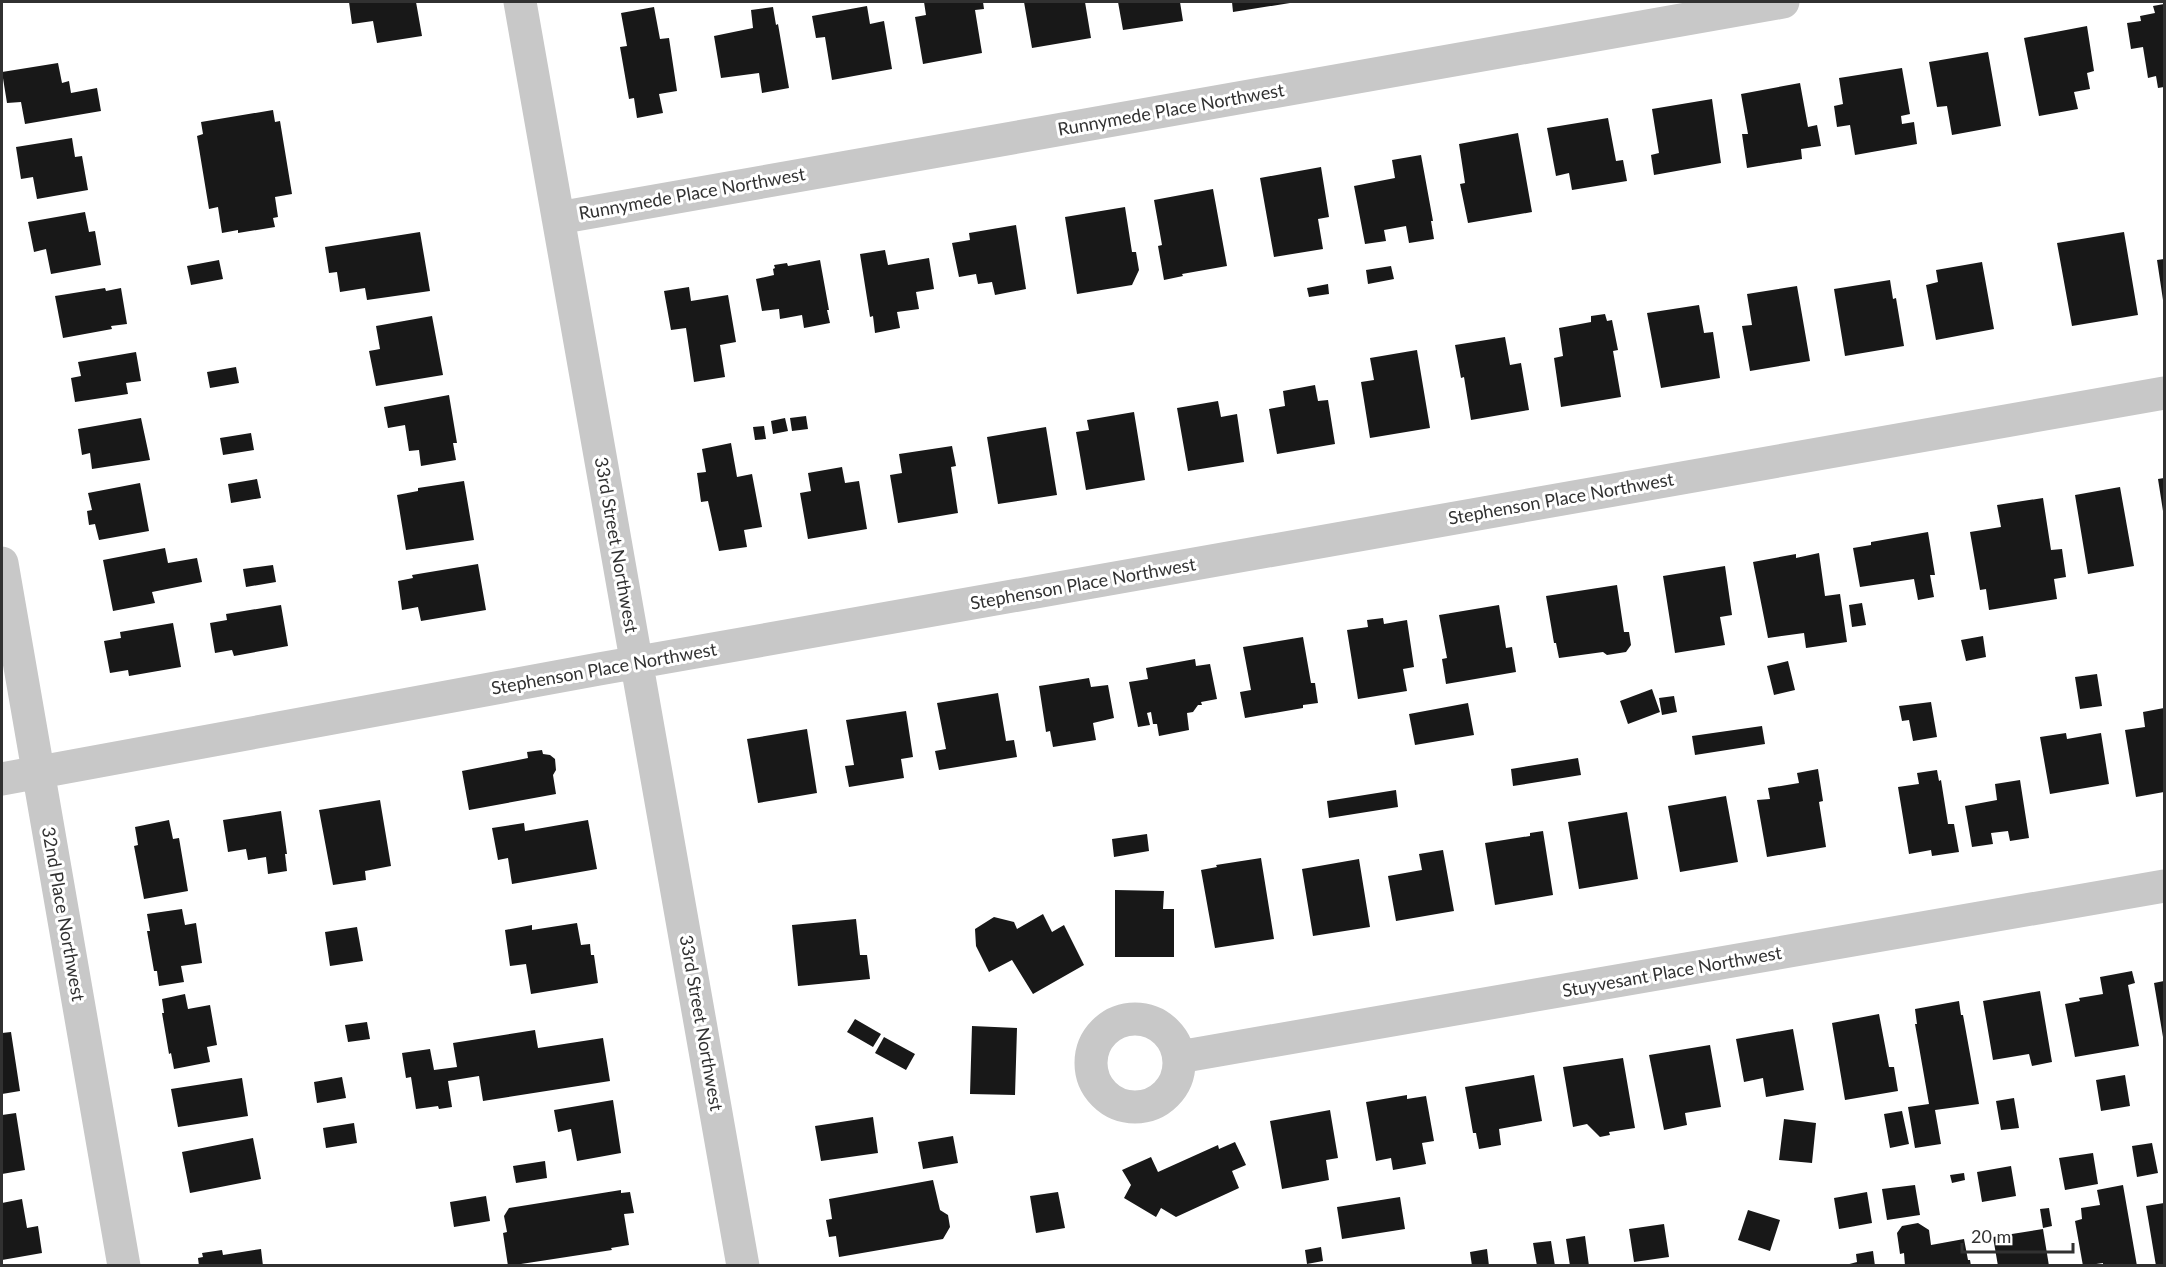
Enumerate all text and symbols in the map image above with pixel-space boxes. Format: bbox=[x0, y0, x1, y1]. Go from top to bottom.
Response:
street label: Runnymede Place Northwest bbox=[1056, 78, 1286, 140]
street label: Runnymede Place Northwest bbox=[577, 162, 807, 224]
street label: 33rd Street Northwest bbox=[591, 455, 643, 635]
street label: Stephenson Place Northwest bbox=[1446, 467, 1676, 529]
street label: Stephenson Place Northwest bbox=[968, 552, 1198, 614]
street label: Stephenson Place Northwest bbox=[489, 637, 719, 699]
street label: 32nd Place Northwest bbox=[38, 825, 90, 1003]
street label: 33rd Street Northwest bbox=[676, 933, 728, 1113]
street label: Stuyvesant Place Northwest bbox=[1560, 941, 1784, 1001]
scale bar bbox=[1962, 1216, 2073, 1254]
text: 20 m bbox=[1971, 1225, 2011, 1247]

